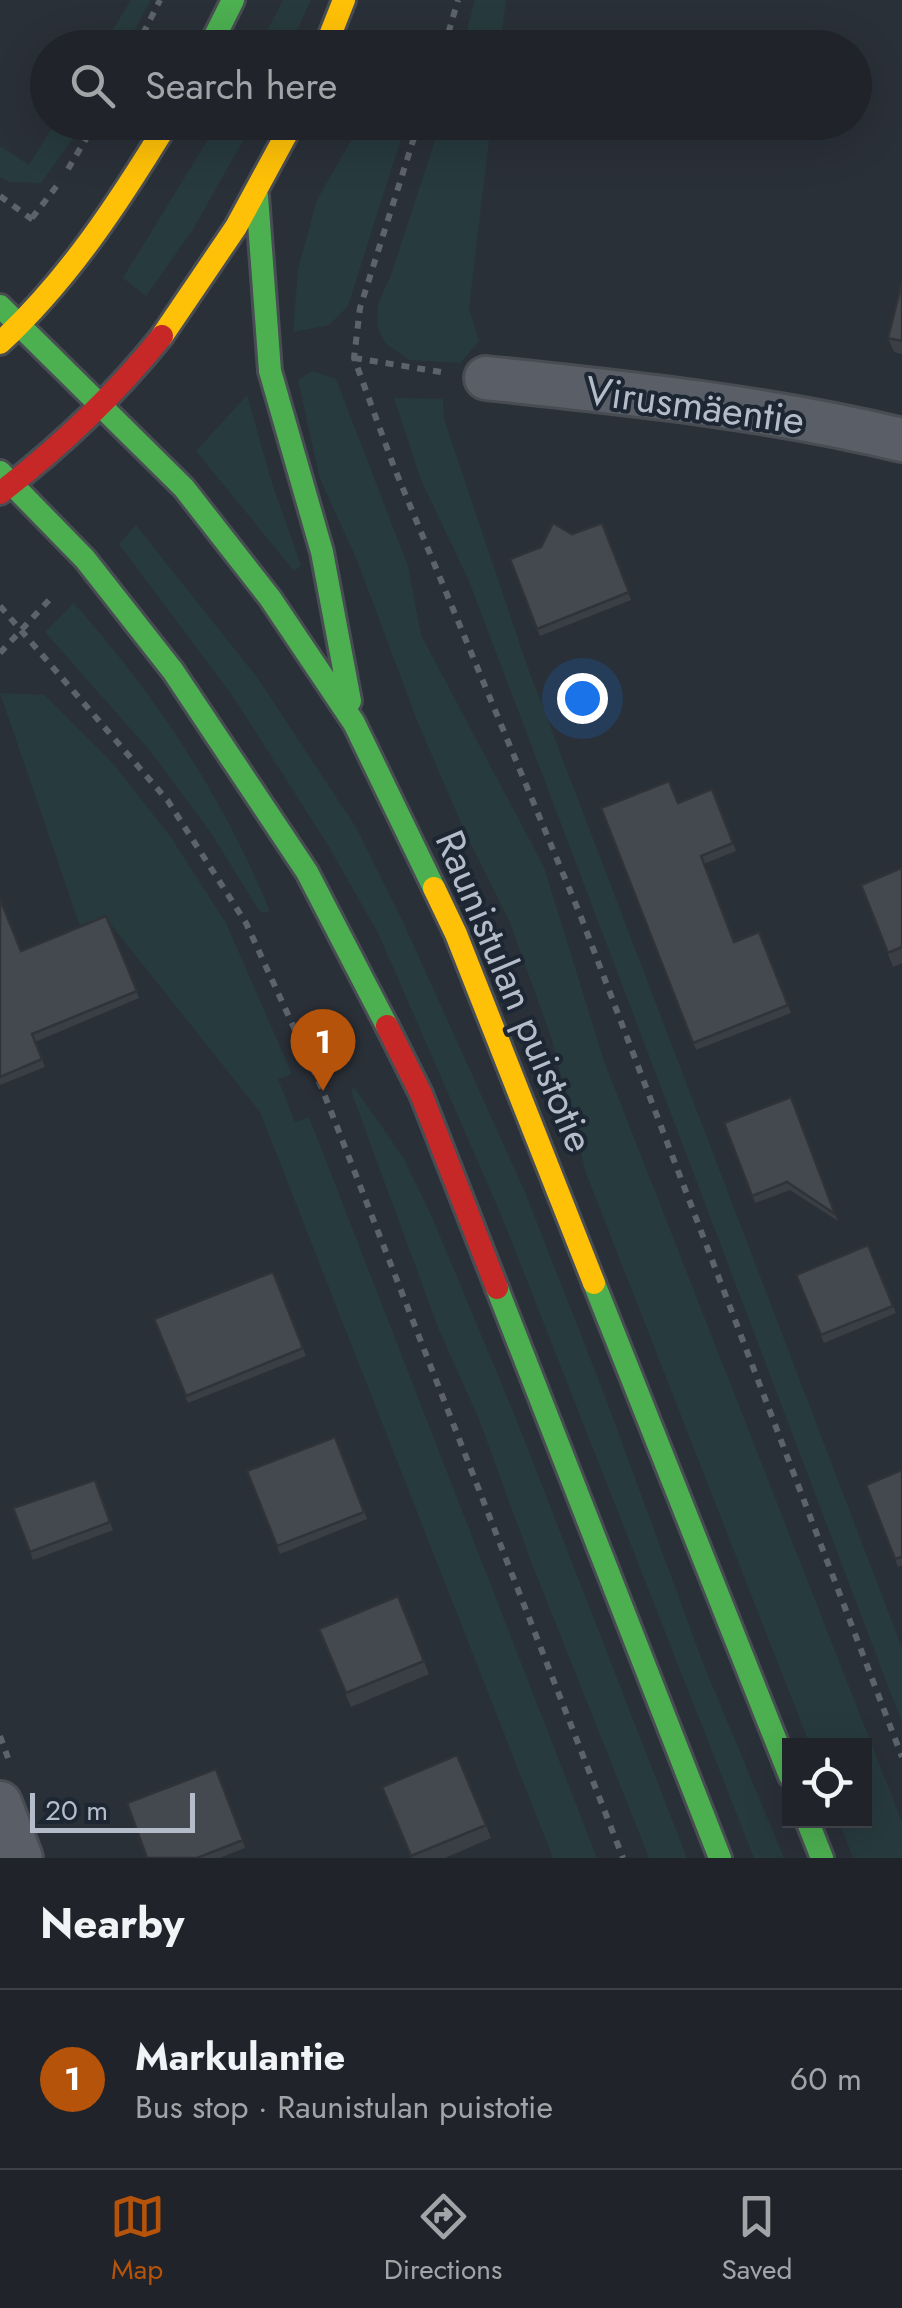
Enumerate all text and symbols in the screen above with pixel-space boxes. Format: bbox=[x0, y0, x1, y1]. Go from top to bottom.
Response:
search box bbox=[30, 30, 872, 140]
icon: search bbox=[65, 58, 120, 113]
text: Search here bbox=[145, 58, 337, 113]
street label: Virusmäentie bbox=[582, 361, 808, 449]
your location bbox=[557, 673, 608, 724]
street label: Raunistulan puistotie bbox=[421, 821, 609, 1161]
pin: 1 bbox=[290, 1008, 356, 1091]
map controls bbox=[782, 1738, 872, 1828]
button: locate bbox=[782, 1738, 872, 1828]
scale bar bbox=[30, 1788, 195, 1832]
text: 20 m bbox=[45, 1790, 108, 1831]
text: Nearby bbox=[40, 1893, 184, 1954]
text: Markulantie bbox=[135, 2029, 345, 2084]
text: 1 bbox=[64, 2056, 81, 2102]
text: 60 m bbox=[790, 2056, 862, 2102]
text: Bus stop · Raunistulan puistotie bbox=[135, 2084, 553, 2130]
tab: Map bbox=[110, 2189, 165, 2290]
tab: Directions bbox=[384, 2189, 502, 2290]
tab: Saved bbox=[721, 2189, 792, 2290]

